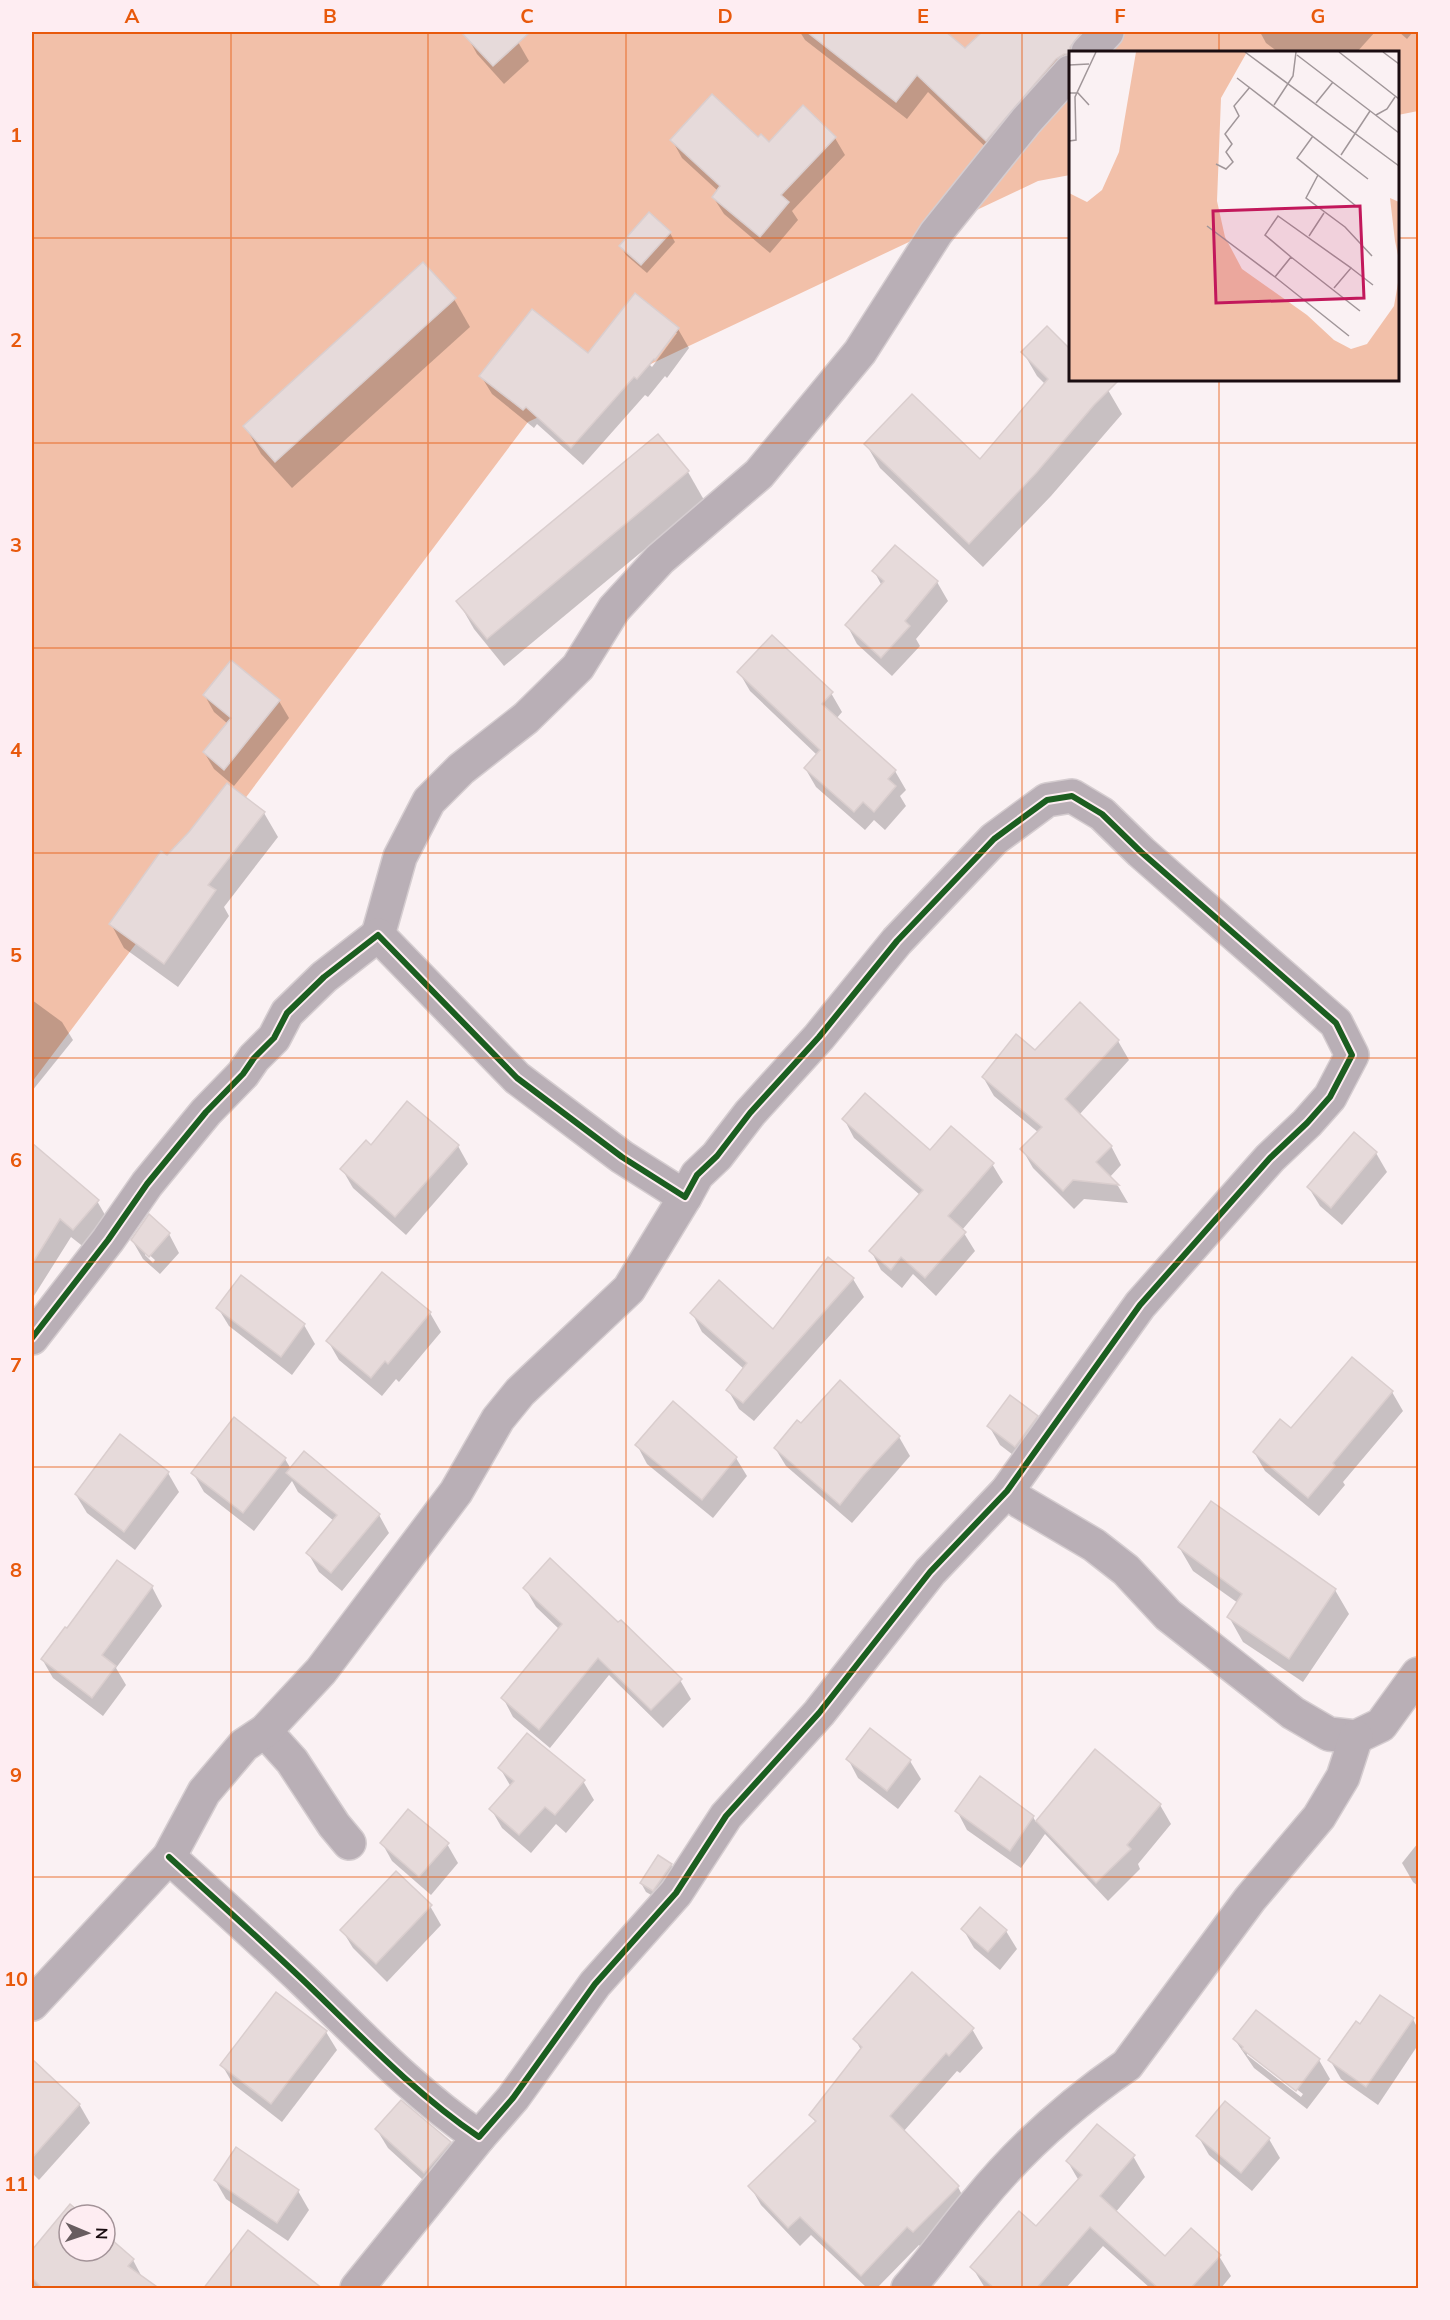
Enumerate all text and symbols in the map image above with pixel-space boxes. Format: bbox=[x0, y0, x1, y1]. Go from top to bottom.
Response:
text: A bbox=[125, 3, 140, 28]
text: B bbox=[323, 3, 337, 28]
text: C bbox=[520, 3, 534, 28]
text: D bbox=[717, 3, 733, 28]
text: E bbox=[917, 3, 929, 28]
text: F bbox=[1114, 3, 1126, 28]
text: G bbox=[1311, 3, 1325, 28]
inset map bbox=[1069, 51, 1399, 381]
text: 1 bbox=[10, 122, 22, 147]
text: 2 bbox=[10, 327, 22, 352]
text: 3 bbox=[10, 532, 22, 557]
text: 4 bbox=[10, 737, 22, 762]
text: 5 bbox=[10, 942, 22, 967]
text: 6 bbox=[10, 1147, 22, 1172]
text: 7 bbox=[10, 1352, 22, 1377]
text: 8 bbox=[10, 1557, 22, 1582]
text: 9 bbox=[10, 1762, 22, 1787]
text: 10 bbox=[4, 1966, 28, 1991]
text: 11 bbox=[4, 2171, 28, 2196]
north arrow bbox=[57, 2203, 117, 2263]
text: N bbox=[92, 2227, 112, 2240]

